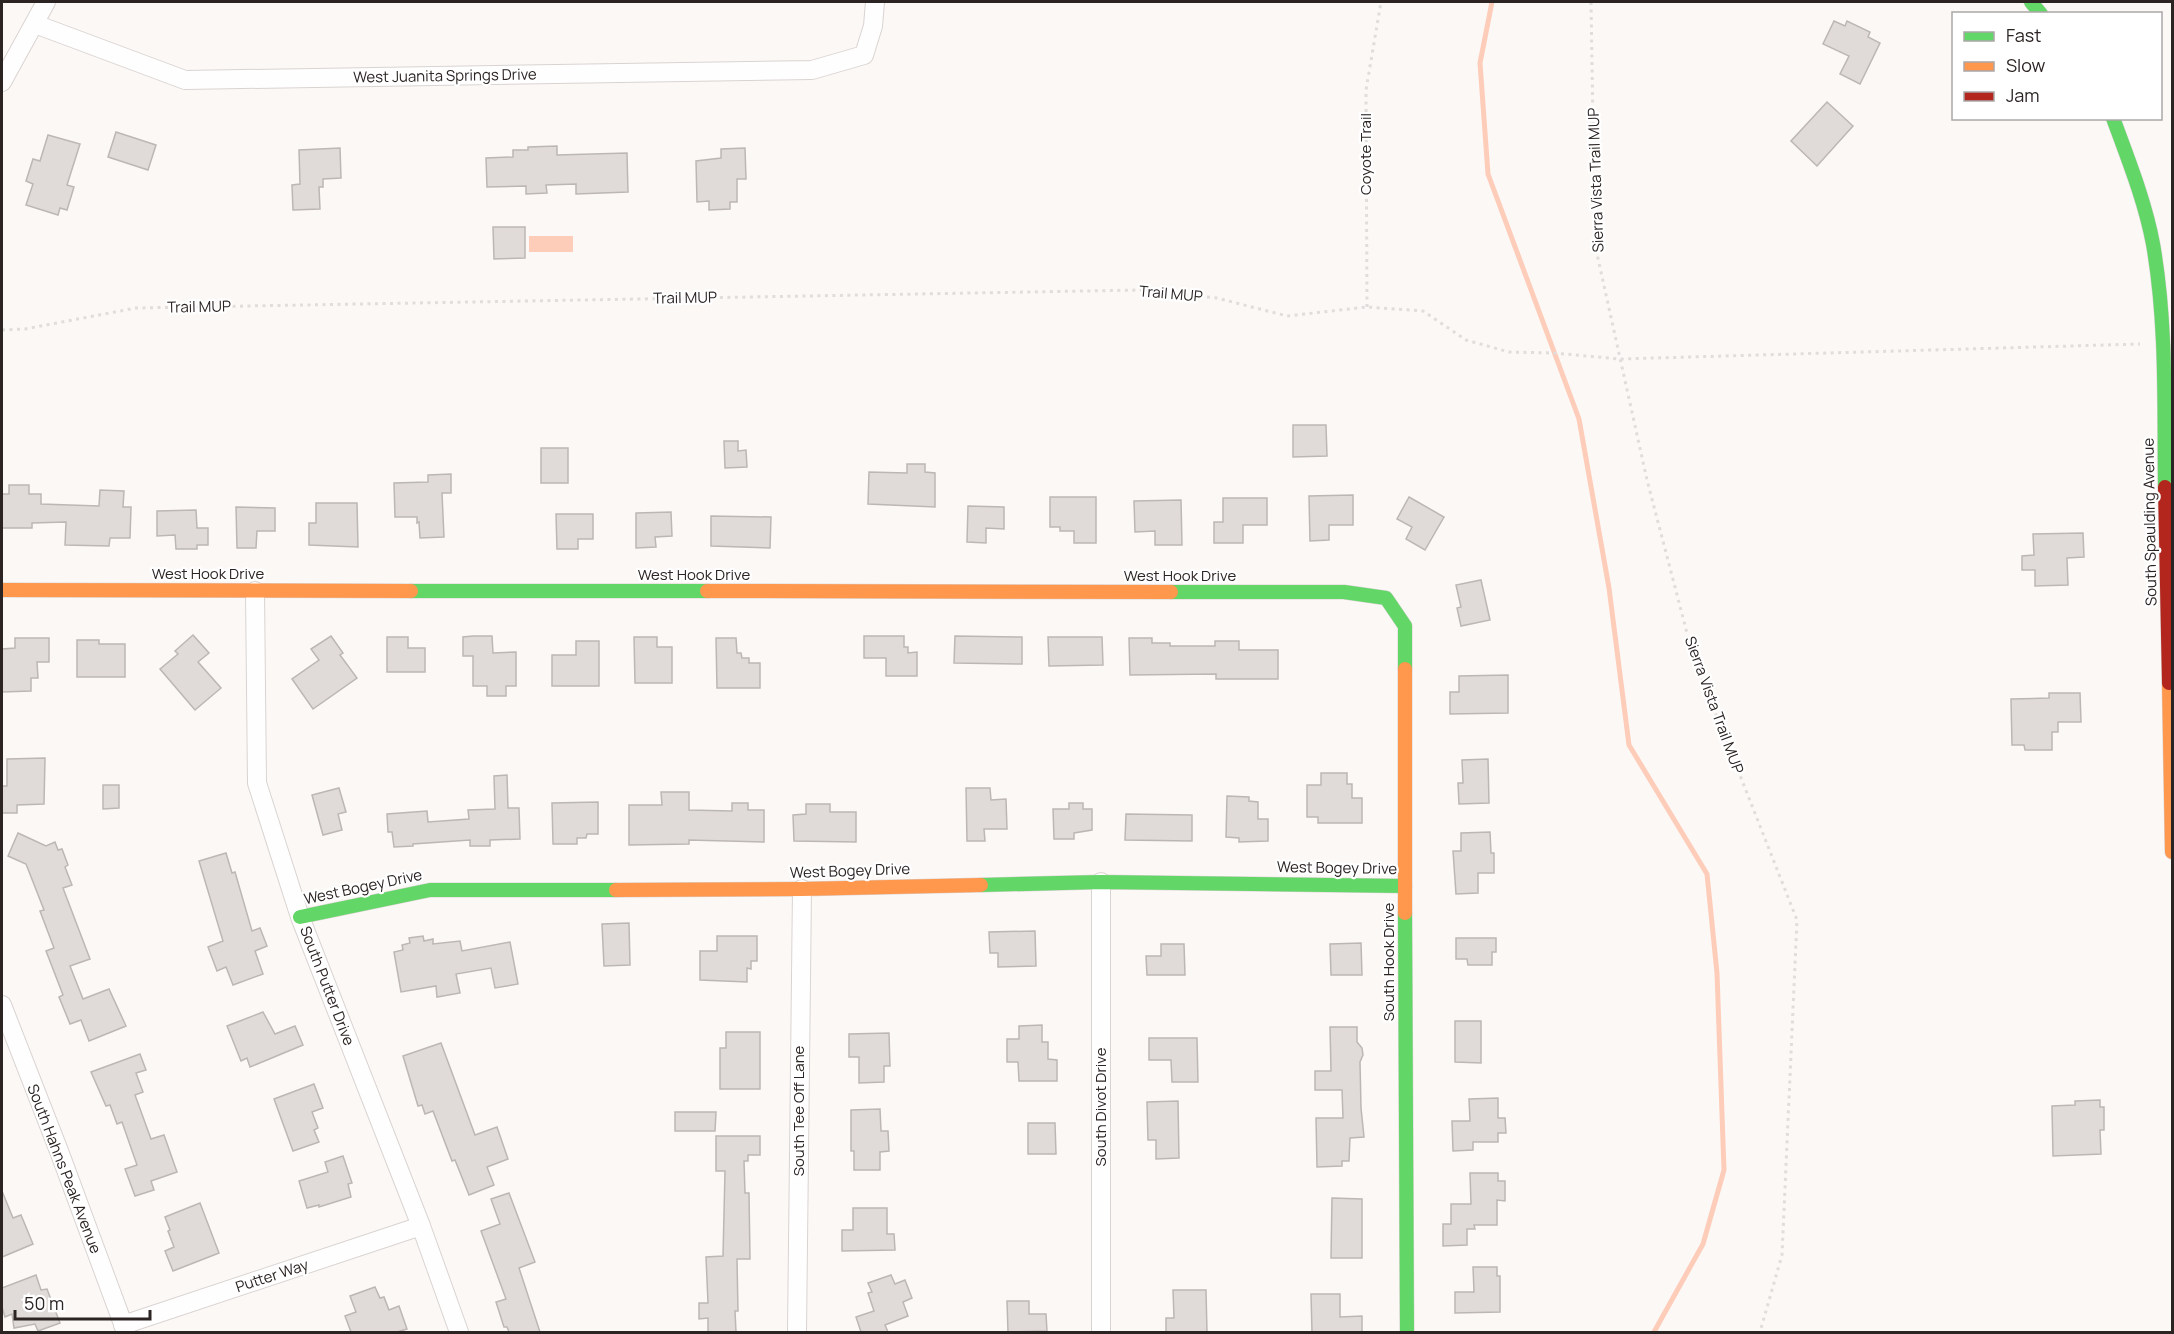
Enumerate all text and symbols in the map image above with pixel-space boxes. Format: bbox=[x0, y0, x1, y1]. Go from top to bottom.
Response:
legend bbox=[1952, 12, 2162, 120]
text: Fast bbox=[2006, 23, 2041, 47]
text: Slow bbox=[2006, 53, 2046, 77]
street label: West Juanita Springs Drive bbox=[353, 63, 537, 88]
text: Jam bbox=[2006, 83, 2040, 107]
street label: Sierra Vista Trail MUP bbox=[1582, 107, 1609, 253]
street label: Coyote Trail bbox=[1355, 113, 1376, 195]
street label: Trail MUP bbox=[1138, 280, 1204, 307]
street label: Trail MUP bbox=[653, 286, 717, 309]
street label: Trail MUP bbox=[167, 295, 231, 318]
street label: South Spaulding Avenue bbox=[2138, 437, 2161, 606]
street label: West Hook Drive bbox=[152, 563, 264, 584]
street label: West Hook Drive bbox=[638, 564, 750, 585]
street label: West Hook Drive bbox=[1124, 565, 1236, 586]
street label: Sierra Vista Trail MUP bbox=[1680, 633, 1749, 776]
street label: West Bogey Drive bbox=[1277, 856, 1398, 879]
street label: West Bogey Drive bbox=[789, 858, 911, 883]
street label: West Bogey Drive bbox=[302, 864, 424, 909]
street label: South Hook Drive bbox=[1378, 903, 1399, 1021]
street label: South Putter Drive bbox=[295, 923, 360, 1049]
street label: South Tee Off Lane bbox=[788, 1045, 809, 1176]
street label: South Divot Drive bbox=[1090, 1047, 1111, 1166]
street label: South Hahns Peak Avenue bbox=[22, 1081, 107, 1257]
street label: Putter Way bbox=[233, 1254, 311, 1297]
scale bar bbox=[15, 1283, 150, 1321]
text: 50 m bbox=[24, 1291, 64, 1315]

